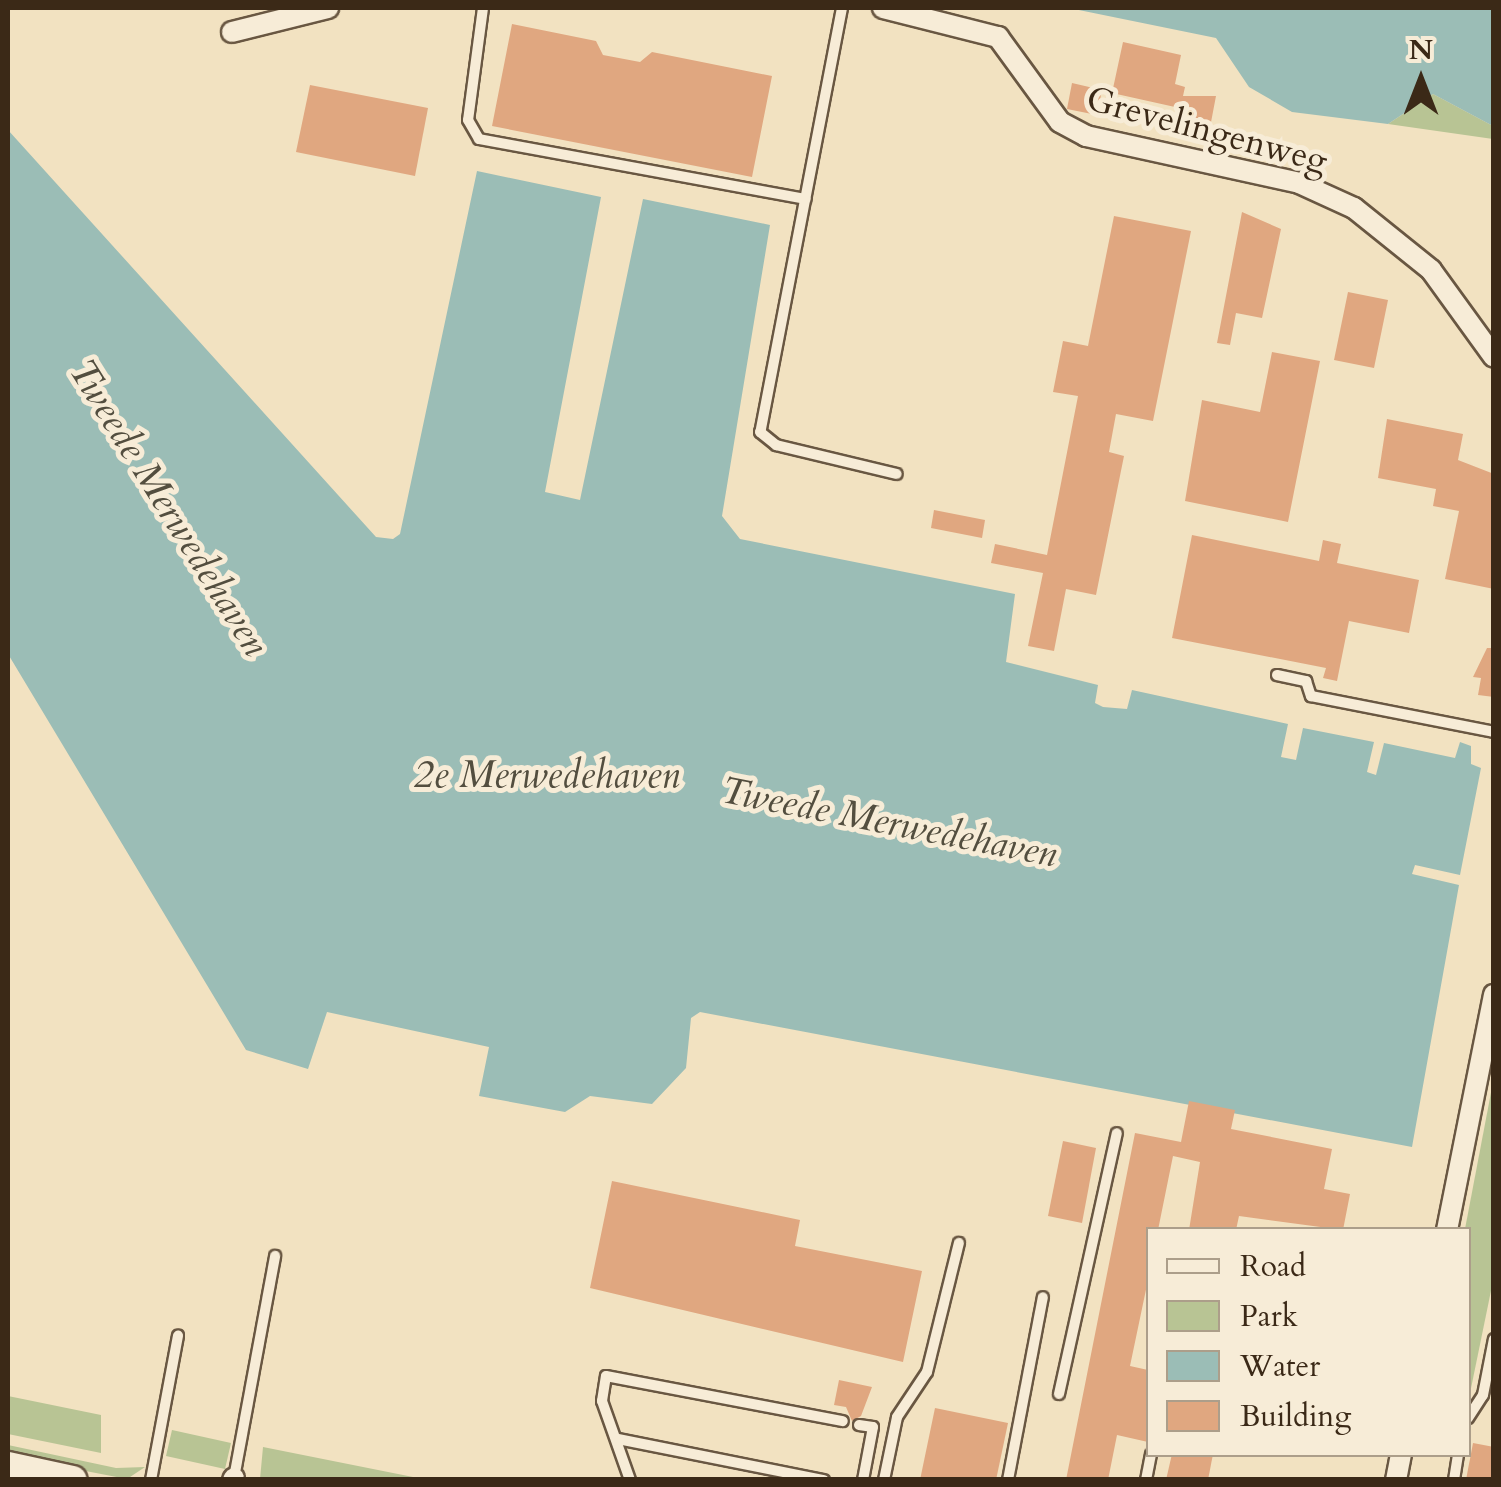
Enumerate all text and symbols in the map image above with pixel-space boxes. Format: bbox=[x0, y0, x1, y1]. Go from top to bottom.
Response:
north arrow bbox=[1371, 30, 1471, 130]
text: N bbox=[1409, 31, 1433, 69]
street label: Grevelingenweg bbox=[1082, 78, 1332, 182]
water label: Tweede Merwedehaven bbox=[58, 351, 278, 665]
water label: 2e Merwedehaven bbox=[414, 753, 680, 799]
water label: Tweede Merwedehaven bbox=[717, 768, 1061, 878]
legend bbox=[1146, 1227, 1471, 1457]
text: Road bbox=[1240, 1246, 1306, 1287]
text: Park bbox=[1240, 1296, 1298, 1337]
text: Water bbox=[1240, 1346, 1320, 1387]
text: Building bbox=[1240, 1396, 1351, 1437]

